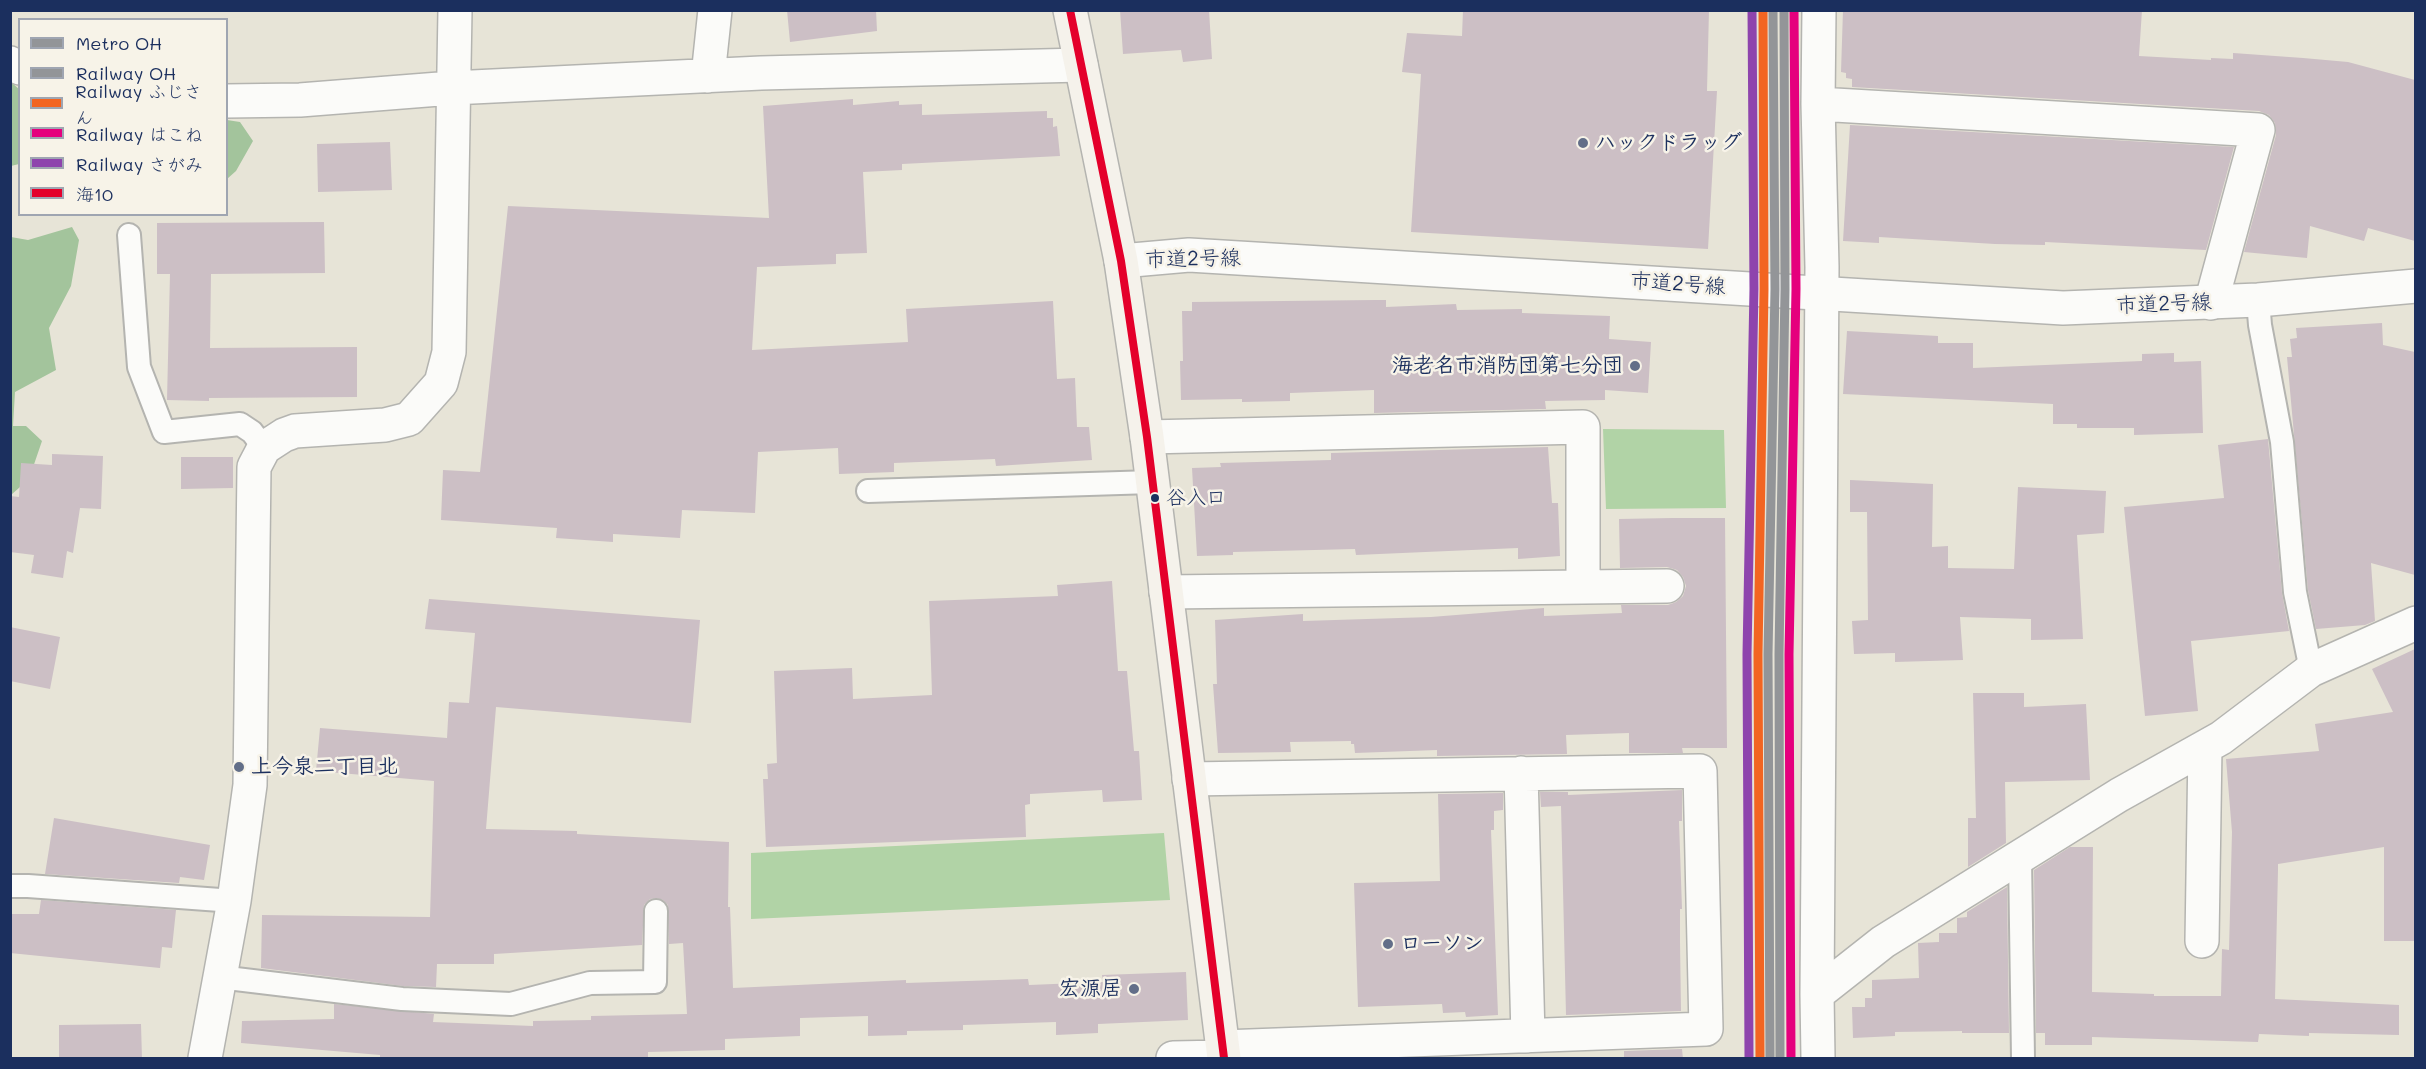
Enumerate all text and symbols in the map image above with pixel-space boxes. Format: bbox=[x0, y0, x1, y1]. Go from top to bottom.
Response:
legend bbox=[18, 18, 228, 216]
text: Metro OH bbox=[76, 31, 162, 55]
text: Railway OH bbox=[76, 61, 176, 85]
text: Railway ふじさん bbox=[75, 79, 202, 129]
text: Railway はこね bbox=[76, 122, 203, 146]
place label: ハックドラッグ bbox=[1595, 130, 1742, 156]
marker: ハックドラッグ bbox=[1576, 136, 1590, 150]
text: Railway さがみ bbox=[76, 152, 203, 176]
text: 海10 bbox=[76, 182, 113, 206]
street label: 市道2号線 bbox=[1145, 246, 1241, 272]
street label: 市道2号線 bbox=[1629, 268, 1727, 300]
street label: 市道2号線 bbox=[2116, 290, 2212, 318]
place label: 海老名市消防団第七分団 bbox=[1392, 353, 1623, 379]
marker: 海老名市消防団第七分団 bbox=[1628, 359, 1642, 373]
place label: 谷入口 bbox=[1166, 486, 1226, 510]
marker: 谷入口 bbox=[1149, 492, 1161, 504]
place label: 上今泉二丁目北 bbox=[251, 754, 398, 780]
marker: 上今泉二丁目北 bbox=[232, 760, 246, 774]
place label: ローソン bbox=[1400, 931, 1484, 957]
marker: ローソン bbox=[1381, 937, 1395, 951]
place label: 宏源居 bbox=[1059, 976, 1122, 1002]
marker: 宏源居 bbox=[1127, 982, 1141, 996]

